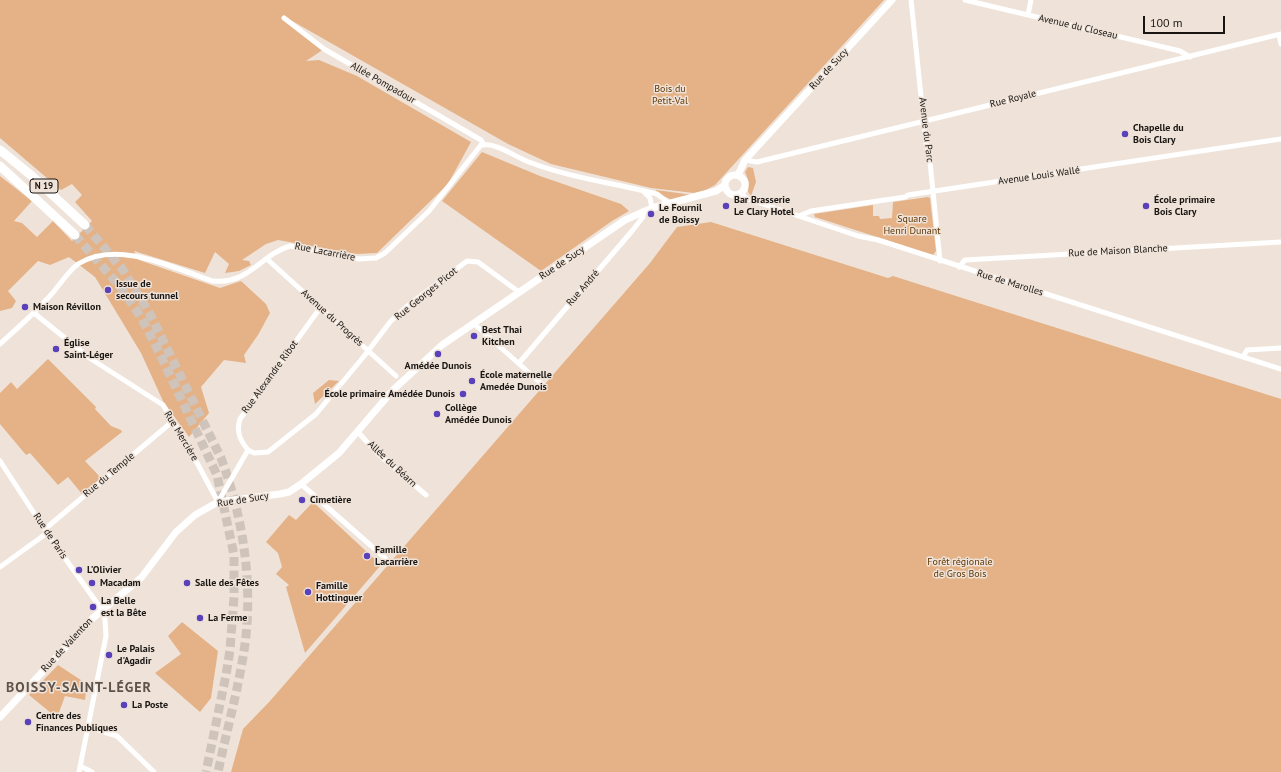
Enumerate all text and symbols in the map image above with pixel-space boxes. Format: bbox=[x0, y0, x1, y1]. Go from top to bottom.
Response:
scale bar bbox=[1145, 8, 1227, 34]
street label: Avenue du Closeau bbox=[1037, 12, 1119, 42]
text: 100 m bbox=[1150, 15, 1183, 30]
street label: Rue de Sucy bbox=[807, 46, 851, 92]
street label: Allée Pompadour bbox=[348, 60, 418, 106]
park label: Bois du Petit-Val bbox=[652, 83, 688, 106]
street label: Rue Royale bbox=[989, 87, 1037, 111]
street label: Avenue du Parc bbox=[916, 97, 936, 163]
place label: Chapelle du Bois Clary bbox=[1133, 122, 1184, 146]
marker: Chapelle du Bois Clary bbox=[1120, 129, 1130, 139]
street label: Avenue Louis Wallé bbox=[997, 164, 1081, 188]
road number: N 19 bbox=[30, 179, 58, 193]
place label: Bar Brasserie Le Clary Hotel bbox=[734, 194, 794, 218]
place label: École primaire Bois Clary bbox=[1154, 194, 1215, 218]
marker: Bar Brasserie Le Clary Hotel bbox=[721, 201, 731, 211]
marker: École primaire Bois Clary bbox=[1141, 201, 1151, 211]
place label: Le Fournil de Boissy bbox=[659, 202, 702, 226]
marker: Le Fournil de Boissy bbox=[646, 209, 656, 219]
park label: Square Henri Dunant bbox=[883, 213, 941, 236]
street label: Rue Lacarrière bbox=[294, 240, 356, 264]
street label: Rue de Maison Blanche bbox=[1068, 242, 1168, 260]
street label: Rue de Sucy bbox=[537, 244, 587, 282]
street label: Rue Georges Picot bbox=[392, 265, 460, 323]
street label: Rue André bbox=[564, 267, 602, 309]
street label: Rue de Marolles bbox=[975, 267, 1045, 299]
place label: Issue de secours tunnel bbox=[116, 278, 178, 302]
marker: Issue de secours tunnel bbox=[103, 285, 113, 295]
street label: Avenue du Progrès bbox=[298, 287, 366, 349]
place label: Maison Révillon bbox=[33, 301, 101, 313]
marker: Maison Révillon bbox=[20, 302, 30, 312]
place label: Best Thai Kitchen bbox=[482, 324, 522, 348]
marker: Best Thai Kitchen bbox=[469, 331, 479, 341]
place label: Église Saint-Léger bbox=[64, 337, 113, 360]
street label: Rue Alexandre Ribot bbox=[239, 338, 301, 416]
marker: Église Saint-Léger bbox=[51, 344, 61, 354]
marker: Amédée Dunois bbox=[433, 349, 443, 359]
place label: Amédée Dunois bbox=[405, 360, 471, 372]
place label: École maternelle Amedée Dunois bbox=[480, 369, 552, 392]
marker: École maternelle Amedée Dunois bbox=[467, 376, 477, 386]
place label: École primaire Amédée Dunois bbox=[324, 388, 455, 400]
marker: École primaire Amédée Dunois bbox=[458, 389, 468, 399]
place label: Collège Amédée Dunois bbox=[445, 402, 512, 426]
street label: Rue Mercière bbox=[161, 409, 201, 463]
marker: Collège Amédée Dunois bbox=[432, 409, 442, 419]
street label: Allée du Béarn bbox=[365, 438, 419, 490]
street label: Rue du Temple bbox=[81, 450, 137, 500]
street label: Rue de Sucy bbox=[216, 490, 270, 510]
place label: Cimetière bbox=[310, 494, 351, 506]
marker: Cimetière bbox=[297, 495, 307, 505]
street label: Rue de Paris bbox=[30, 511, 70, 561]
place label: Famille Lacarrière bbox=[375, 544, 418, 568]
marker: Famille Lacarrière bbox=[362, 551, 372, 561]
park label: Forêt régionale de Gros Bois bbox=[927, 556, 993, 580]
place label: L'Olivier bbox=[87, 564, 121, 576]
marker: L'Olivier bbox=[74, 565, 84, 575]
place label: Macadam bbox=[100, 577, 141, 589]
place label: Salle des Fêtes bbox=[195, 577, 259, 589]
marker: Macadam bbox=[87, 578, 97, 588]
marker: Salle des Fêtes bbox=[182, 578, 192, 588]
place label: Famille Hottinguer bbox=[316, 580, 362, 604]
marker: Famille Hottinguer bbox=[303, 587, 313, 597]
place label: La Belle est la Bête bbox=[101, 595, 146, 618]
marker: La Belle est la Bête bbox=[88, 602, 98, 612]
place label: La Ferme bbox=[208, 612, 247, 624]
marker: La Ferme bbox=[195, 613, 205, 623]
street label: Rue de Valenton bbox=[39, 615, 95, 675]
place label: Le Palais d'Agadir bbox=[117, 643, 155, 666]
marker: Le Palais d'Agadir bbox=[104, 650, 114, 660]
district label: BOISSY-SAINT-LÉGER bbox=[6, 680, 152, 696]
place label: La Poste bbox=[132, 699, 168, 711]
marker: La Poste bbox=[119, 700, 129, 710]
place label: Centre des Finances Publiques bbox=[36, 710, 117, 734]
marker: Centre des Finances Publiques bbox=[23, 717, 33, 727]

